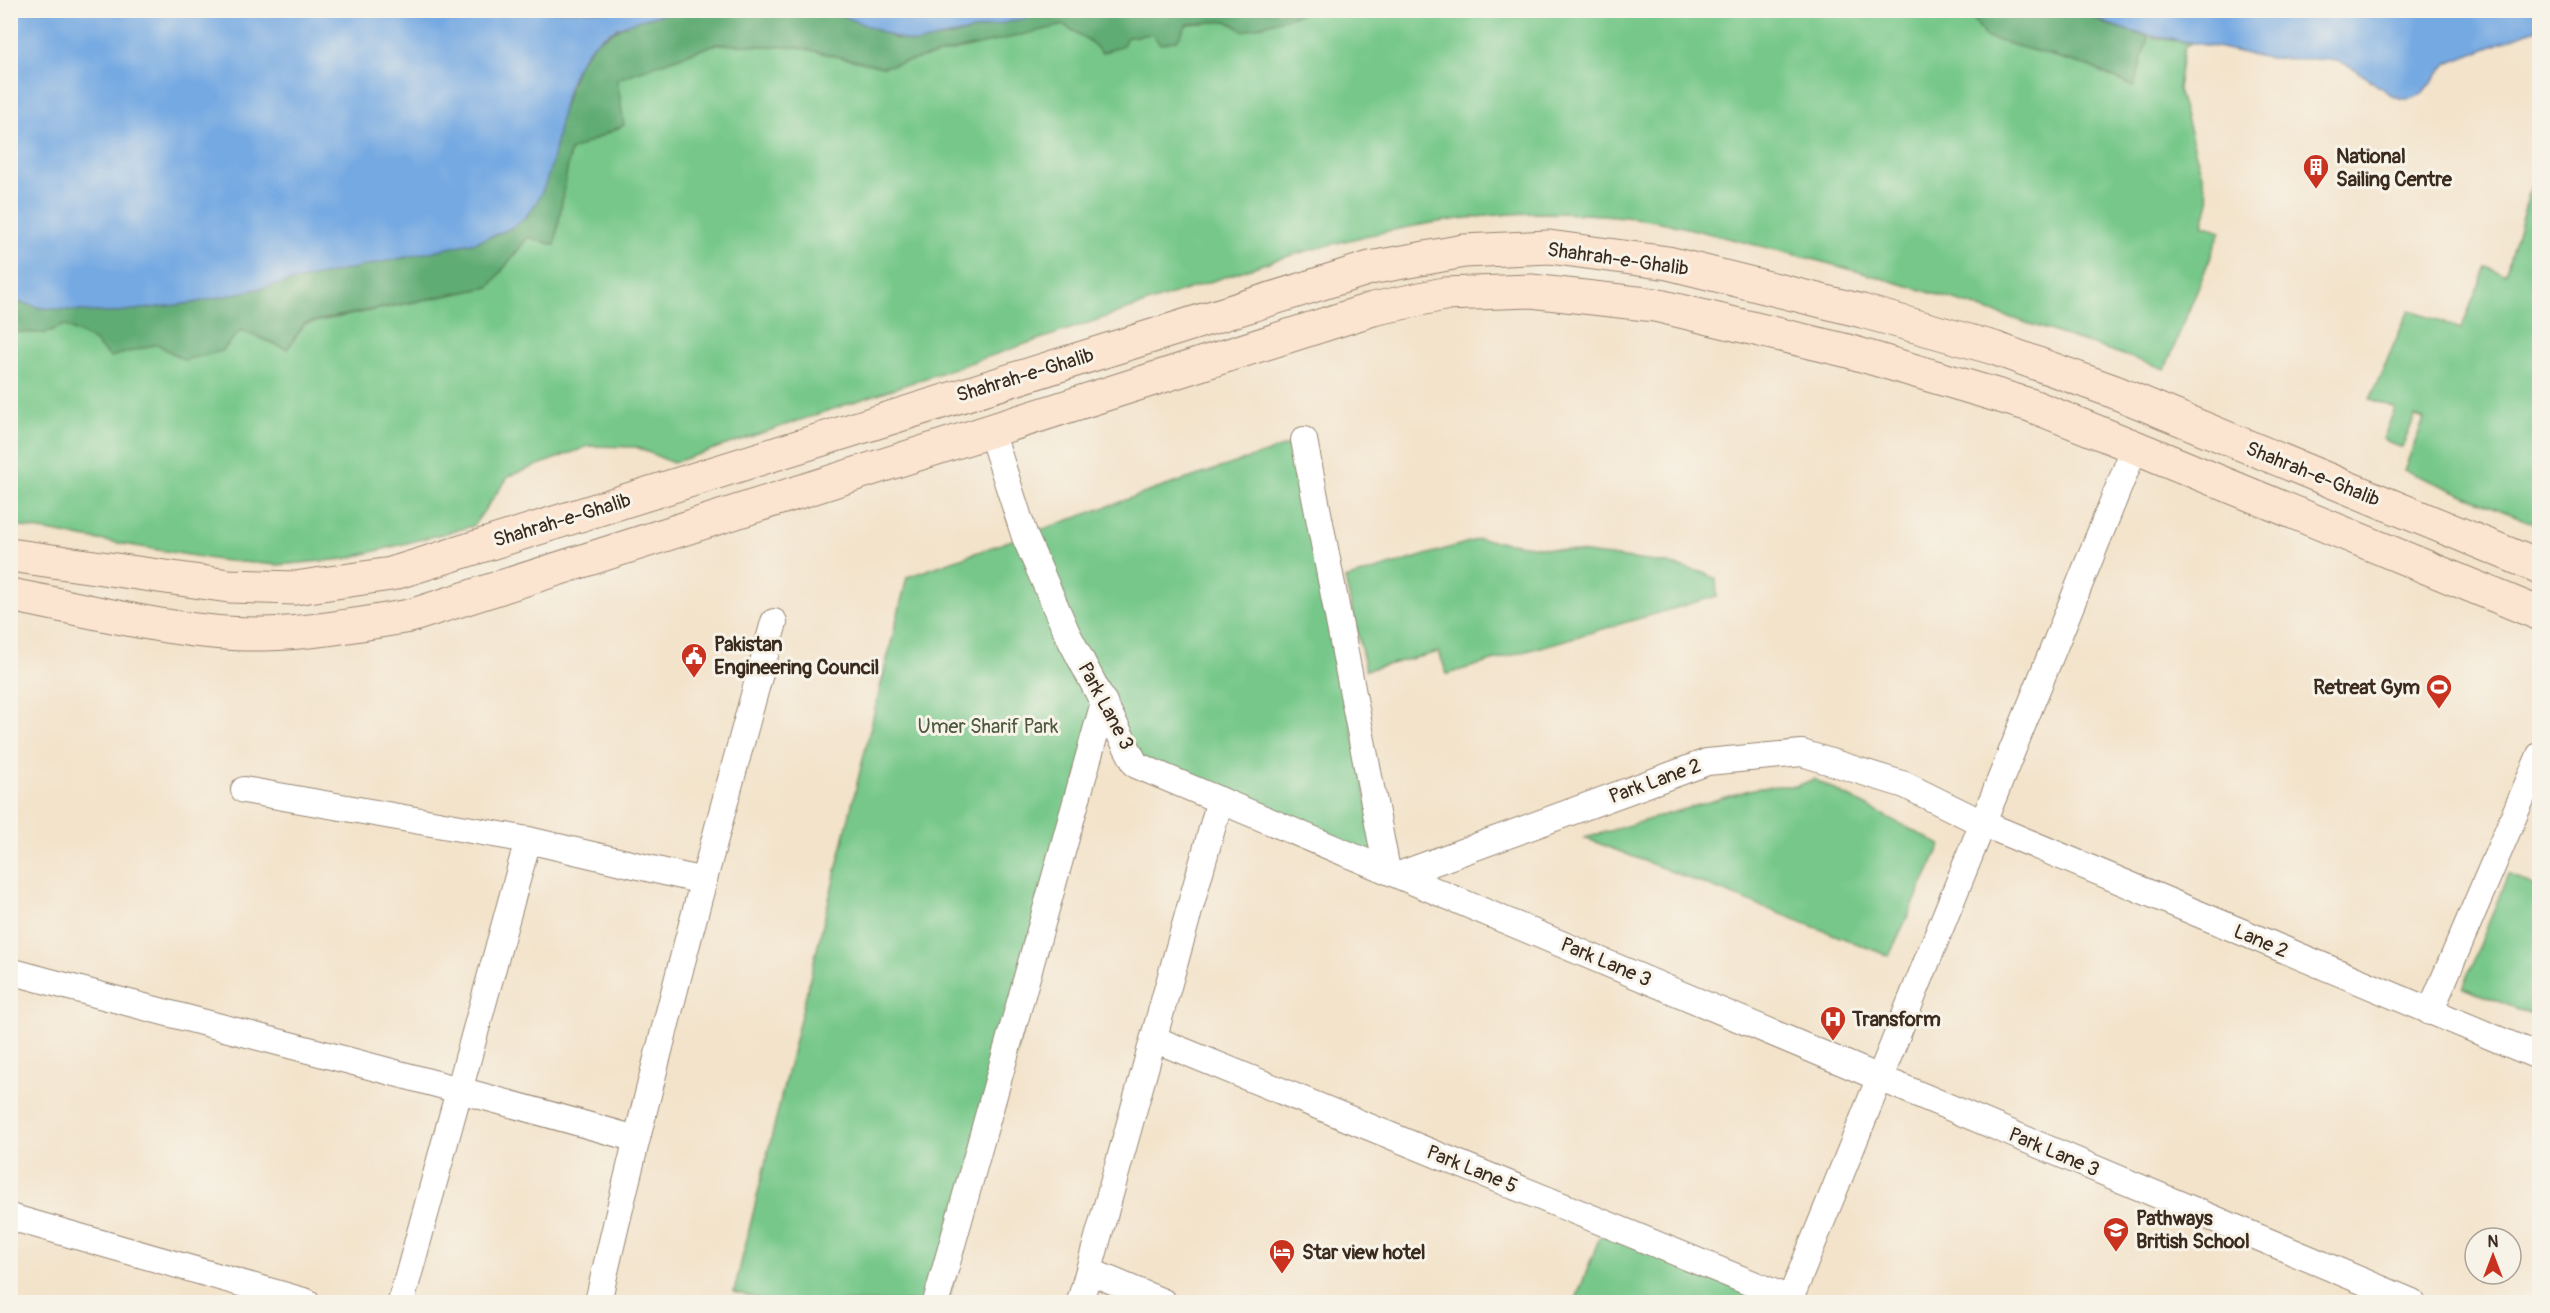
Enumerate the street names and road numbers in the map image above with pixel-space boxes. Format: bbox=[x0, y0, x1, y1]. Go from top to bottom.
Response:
street label: Shahrah-e-Ghalib bbox=[1546, 237, 1690, 281]
street label: Shahrah-e-Ghalib bbox=[953, 342, 1097, 408]
street label: Shahrah-e-Ghalib bbox=[2242, 436, 2384, 512]
street label: Shahrah-e-Ghalib bbox=[490, 487, 634, 553]
street label: Park Lane 3 bbox=[1072, 658, 1140, 754]
street label: Park Lane 2 bbox=[1606, 753, 1704, 809]
street label: Lane 2 bbox=[2230, 918, 2292, 964]
street label: Park Lane 3 bbox=[1557, 932, 1655, 992]
street label: Park Lane 3 bbox=[2005, 1122, 2103, 1182]
street label: Park Lane 5 bbox=[1423, 1139, 1521, 1199]

